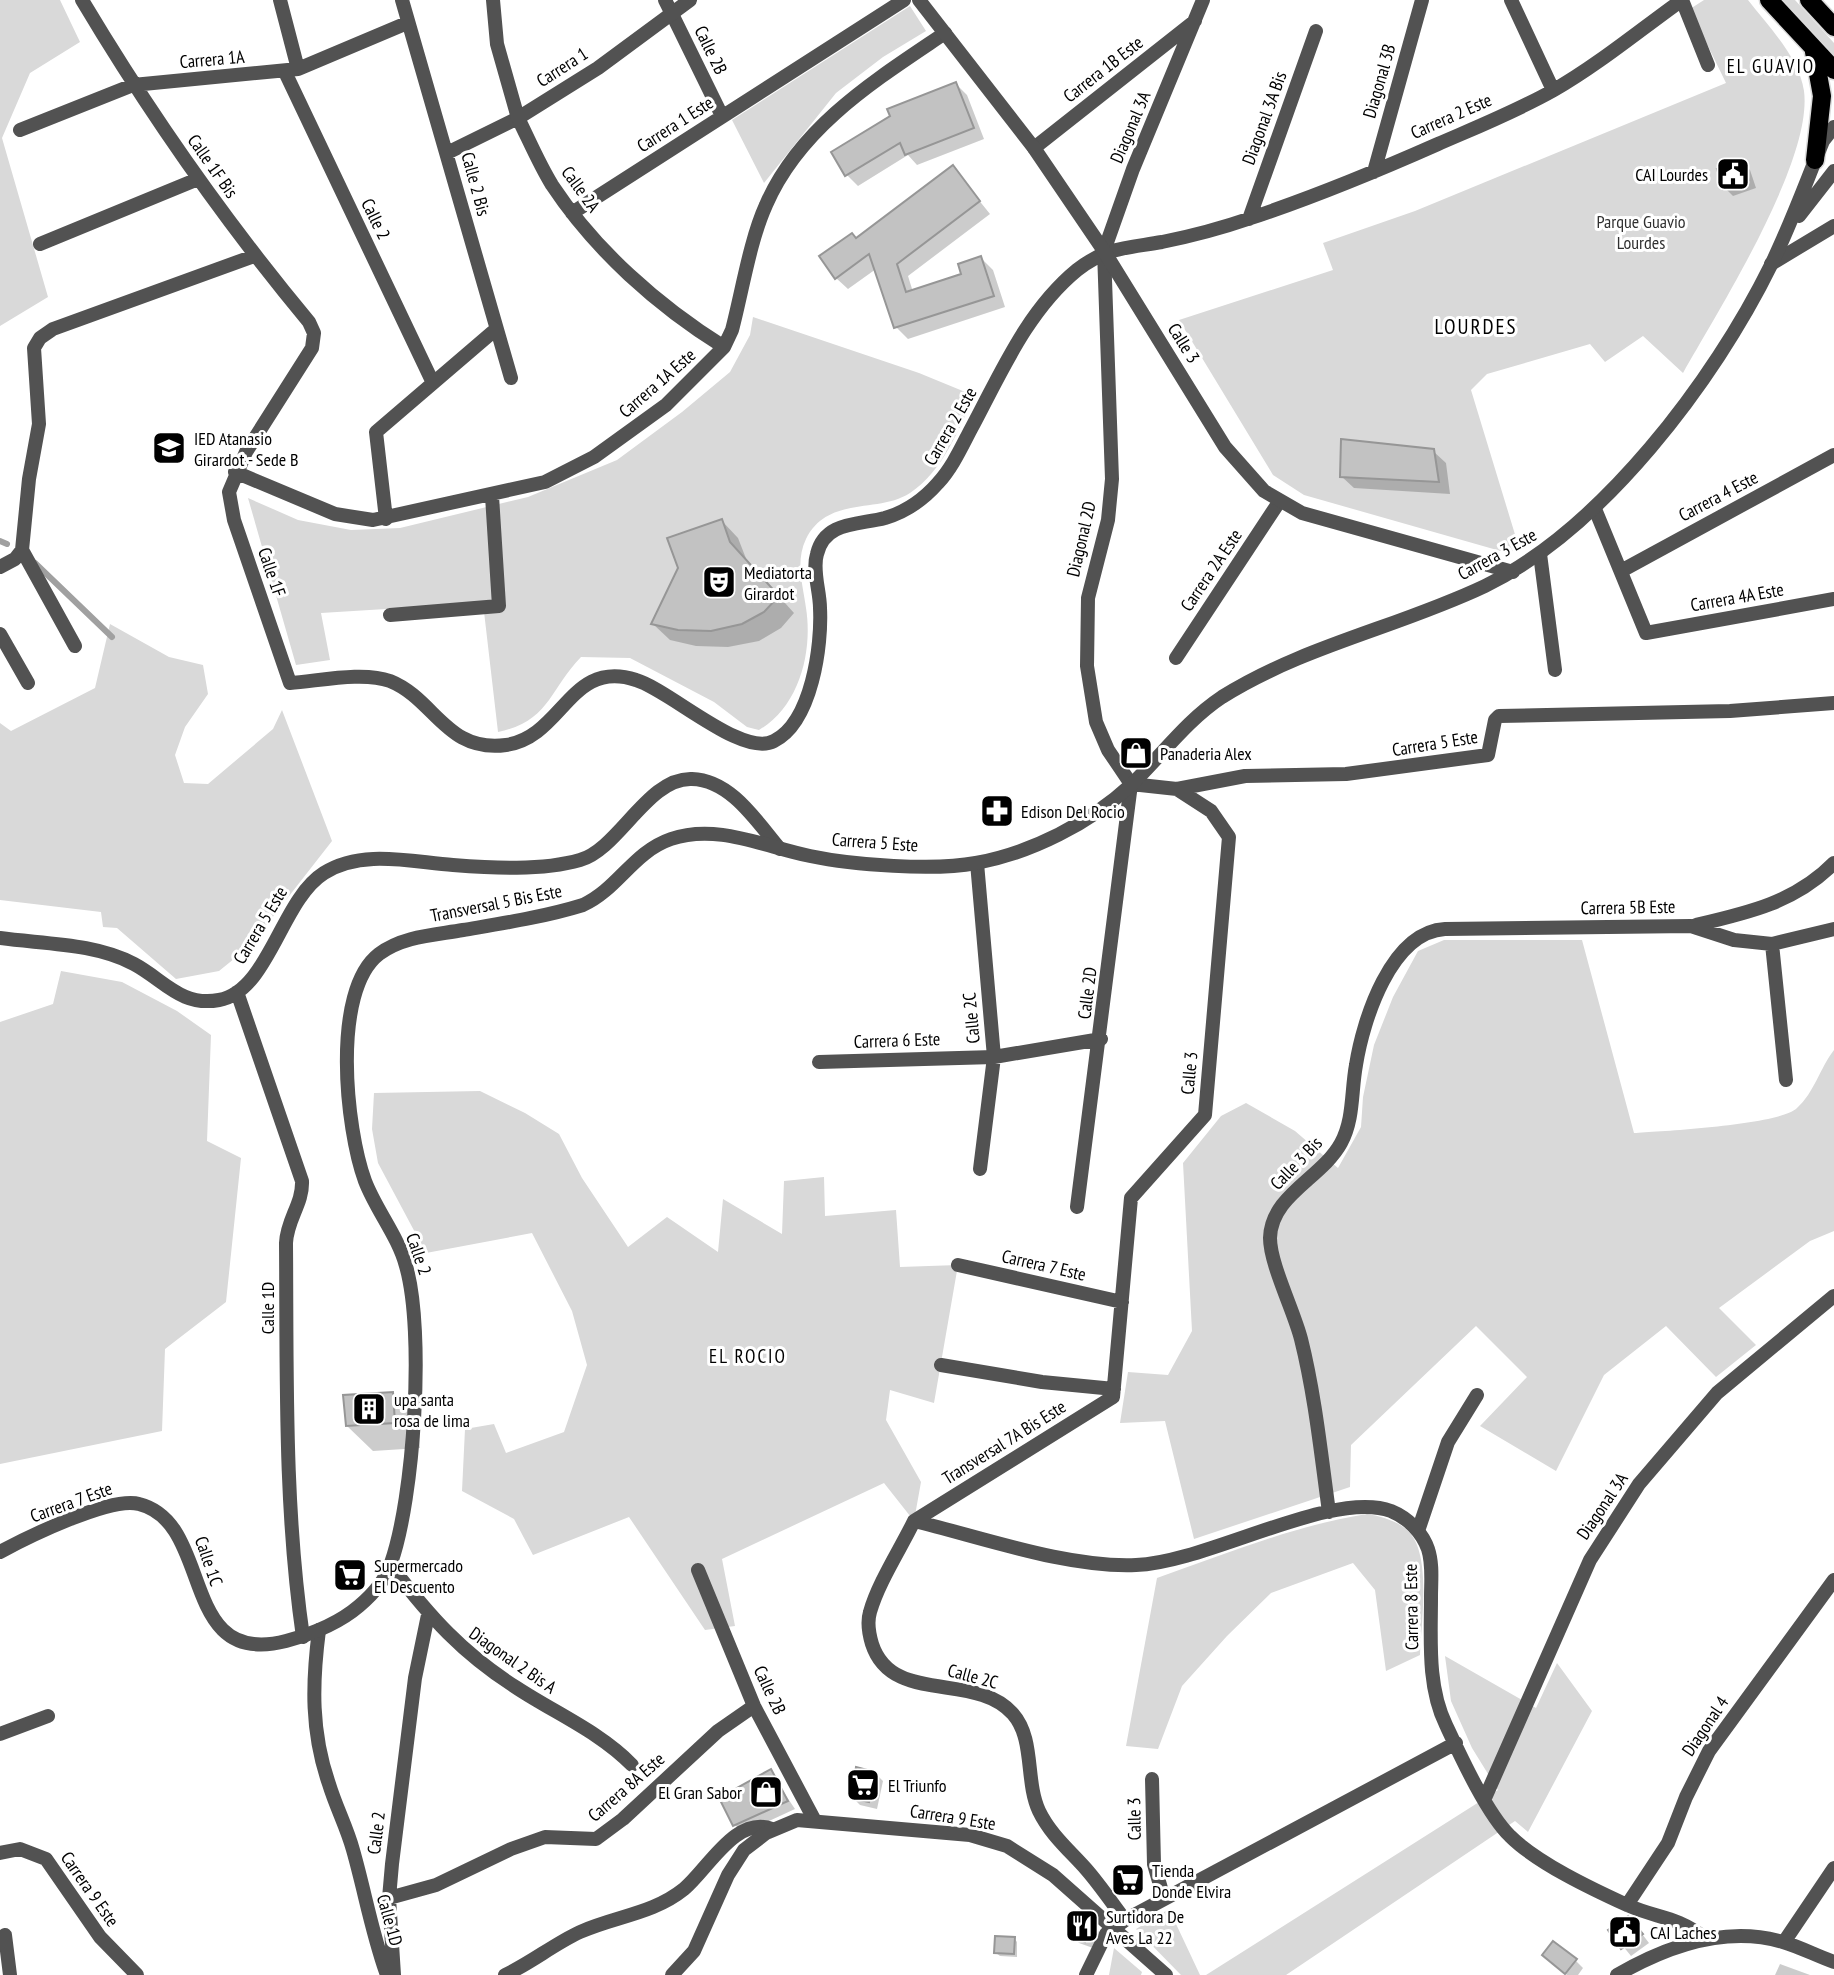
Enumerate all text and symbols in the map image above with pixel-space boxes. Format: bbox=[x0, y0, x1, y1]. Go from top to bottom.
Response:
street label: Calle 2B bbox=[689, 22, 733, 78]
street label: Carrera 1B Este bbox=[1059, 31, 1147, 107]
street label: Diagonal 3B bbox=[1357, 41, 1401, 121]
street label: Carrera 1 bbox=[532, 42, 592, 92]
street label: Carrera 1A bbox=[179, 45, 246, 73]
district label: EL GUAVIO bbox=[1727, 54, 1815, 78]
street label: Diagonal 3A Bis bbox=[1237, 68, 1291, 168]
street label: Diagonal 3A bbox=[1105, 87, 1156, 166]
street label: Carrera 2 Este bbox=[1407, 88, 1495, 144]
street label: Carrera 1 Este bbox=[632, 91, 718, 157]
street label: Calle 1F Bis bbox=[183, 130, 243, 202]
street label: Calle 2 Bis bbox=[456, 150, 496, 218]
public building icon: CAI Lourdes bbox=[1714, 155, 1752, 193]
street label: Calle 2A bbox=[557, 161, 606, 217]
place label: CAI Lourdes bbox=[1635, 163, 1708, 186]
street label: Calle 2 bbox=[356, 195, 396, 243]
park label: Parque Guavio Lourdes bbox=[1596, 210, 1686, 254]
district label: LOURDES bbox=[1434, 313, 1518, 340]
street label: Calle 3 bbox=[1163, 319, 1205, 367]
street label: Carrera 1A Este bbox=[614, 343, 700, 423]
street label: Carrera 2 Este bbox=[918, 383, 982, 469]
place label: IED Atanasio Girardot - Sede B bbox=[194, 427, 299, 471]
school or university icon: IED Atanasio Girardot - Sede B bbox=[150, 429, 188, 467]
street label: Carrera 4 Este bbox=[1674, 466, 1762, 526]
street label: Diagonal 2D bbox=[1061, 499, 1101, 579]
street label: Carrera 3 Este bbox=[1454, 523, 1540, 585]
street label: Carrera 2A Este bbox=[1175, 524, 1247, 616]
street label: Calle 1F bbox=[253, 544, 291, 600]
place label: Mediatorta Girardot bbox=[744, 561, 812, 605]
theatre icon: Mediatorta Girardot bbox=[700, 563, 738, 601]
street label: Carrera 4A Este bbox=[1689, 577, 1785, 617]
street label: Carrera 5 Este bbox=[1391, 725, 1479, 761]
shop icon: Panaderia Alex bbox=[1117, 734, 1155, 772]
place label: Panaderia Alex bbox=[1160, 742, 1252, 765]
pharmacy icon: Edison Del Rocio bbox=[978, 792, 1016, 830]
place label: Edison Del Rocio bbox=[1021, 800, 1125, 823]
street label: Carrera 5 Este bbox=[831, 828, 919, 856]
street label: Transversal 5 Bis Este bbox=[428, 879, 564, 927]
street label: Carrera 5 Este bbox=[228, 882, 292, 968]
street label: Carrera 5B Este bbox=[1580, 895, 1676, 919]
street label: Calle 2D bbox=[1072, 966, 1102, 1020]
street label: Calle 2C bbox=[957, 991, 985, 1045]
street label: Carrera 6 Este bbox=[853, 1027, 941, 1053]
street label: Calle 3 bbox=[1176, 1051, 1202, 1095]
street label: Calle 3 Bis bbox=[1265, 1132, 1327, 1194]
street label: Calle 2 bbox=[401, 1230, 437, 1278]
street label: Carrera 7 Este bbox=[1000, 1244, 1088, 1286]
street label: Calle 1D bbox=[256, 1282, 279, 1334]
district label: EL ROCIO bbox=[709, 1344, 787, 1368]
place label: upa santa rosa de lima bbox=[394, 1388, 470, 1432]
building icon: upa santa rosa de lima bbox=[350, 1390, 388, 1428]
street label: Transversal 7A Bis Este bbox=[938, 1395, 1070, 1489]
street label: Diagonal 3A bbox=[1571, 1468, 1633, 1544]
street label: Carrera 7 Este bbox=[27, 1477, 115, 1527]
street label: Calle 1C bbox=[190, 1533, 228, 1589]
place label: Supermercado El Descuento bbox=[374, 1554, 463, 1598]
supermarket icon: Supermercado El Descuento bbox=[331, 1556, 369, 1594]
street label: Carrera 8 Este bbox=[1399, 1564, 1423, 1650]
street label: Diagonal 2 Bis A bbox=[465, 1621, 562, 1699]
street label: Calle 2C bbox=[945, 1658, 1001, 1694]
street label: Calle 2B bbox=[749, 1662, 791, 1718]
street label: Diagonal 4 bbox=[1677, 1692, 1733, 1760]
street label: Carrera 8A Este bbox=[583, 1747, 669, 1827]
supermarket icon: El Triunfo bbox=[844, 1766, 882, 1804]
shop icon: El Gran Sabor bbox=[747, 1773, 785, 1811]
place label: El Triunfo bbox=[888, 1774, 947, 1797]
place label: El Gran Sabor bbox=[658, 1781, 742, 1804]
street label: Calle 3 bbox=[1122, 1797, 1146, 1841]
street label: Carrera 9 Este bbox=[909, 1799, 997, 1835]
street label: Calle 2 bbox=[362, 1810, 390, 1856]
street label: Carrera 9 Este bbox=[56, 1847, 124, 1931]
place label: Tienda Donde Elvira bbox=[1152, 1859, 1231, 1903]
supermarket icon: Tienda Donde Elvira bbox=[1109, 1861, 1147, 1899]
street label: Calle 1D bbox=[372, 1892, 408, 1948]
place label: Surtidora De Aves La 22 bbox=[1106, 1905, 1184, 1949]
restaurant icon: Surtidora De Aves La 22 bbox=[1063, 1907, 1101, 1945]
public building icon: CAI Laches bbox=[1606, 1913, 1644, 1951]
place label: CAI Laches bbox=[1650, 1921, 1717, 1944]

